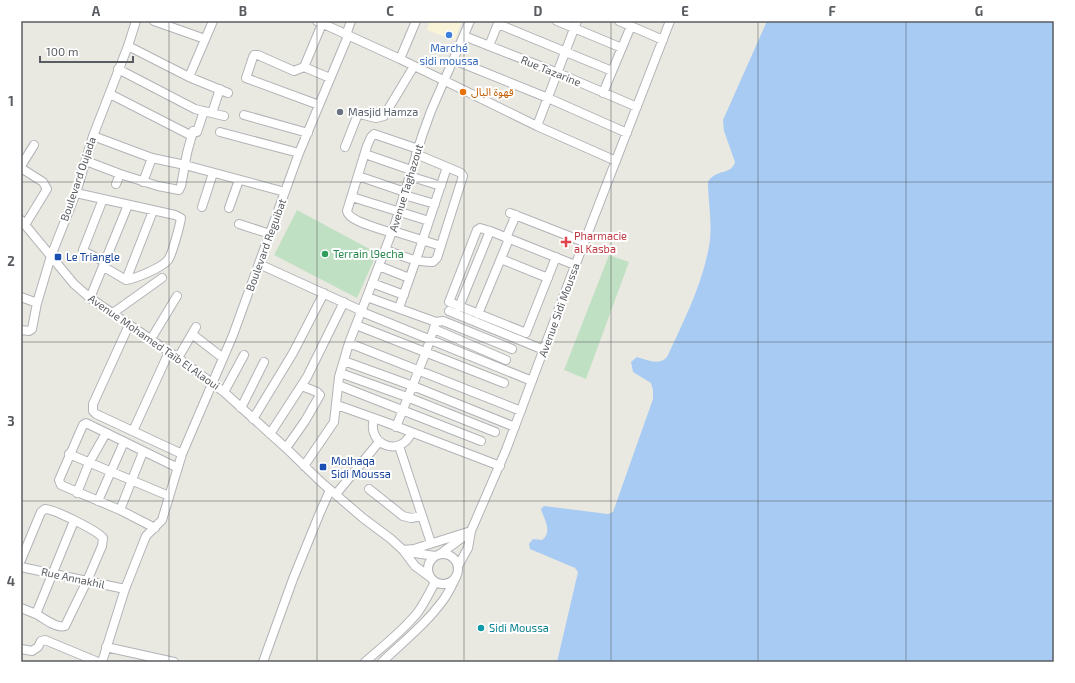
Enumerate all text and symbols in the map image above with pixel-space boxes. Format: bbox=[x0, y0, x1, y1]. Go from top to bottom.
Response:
text: A bbox=[92, 3, 101, 19]
text: B bbox=[239, 3, 247, 19]
text: C bbox=[386, 3, 394, 19]
text: D bbox=[534, 3, 543, 19]
text: E bbox=[681, 3, 689, 19]
text: F bbox=[828, 3, 836, 19]
text: G bbox=[975, 3, 983, 19]
marker: Marché sidi moussa bbox=[444, 30, 454, 40]
scale bar bbox=[40, 38, 133, 64]
place label: Marché sidi moussa bbox=[419, 41, 479, 67]
text: 100 m bbox=[46, 44, 78, 58]
street label: Rue Tazarine bbox=[519, 53, 583, 89]
place label: قهوة البال bbox=[471, 85, 514, 99]
marker: قهوة البال bbox=[458, 87, 468, 97]
text: 1 bbox=[8, 93, 14, 109]
place label: Masjid Hamza bbox=[348, 105, 418, 119]
marker: Masjid Hamza bbox=[335, 107, 345, 117]
street label: Boulevard Oujada bbox=[57, 135, 99, 223]
street label: Avenue Taghazout bbox=[386, 142, 425, 233]
street label: Boulevard Reguibat bbox=[243, 197, 288, 293]
place label: Pharmacie al Kasba bbox=[574, 229, 627, 255]
marker: Pharmacie al Kasba bbox=[561, 237, 571, 247]
place label: Terrain l9echa bbox=[333, 247, 404, 260]
marker: Terrain l9echa bbox=[320, 249, 330, 259]
place label: Le Triangle bbox=[66, 250, 120, 263]
marker: Le Triangle bbox=[53, 252, 63, 262]
text: 2 bbox=[7, 253, 15, 269]
street label: Avenue Sidi Moussa bbox=[535, 261, 582, 359]
street label: Avenue Mohamed Taïb El Alaoui bbox=[86, 291, 222, 392]
text: 3 bbox=[7, 413, 15, 429]
place label: Molhaqa Sidi Moussa bbox=[331, 454, 391, 480]
marker: Molhaqa Sidi Moussa bbox=[318, 462, 328, 472]
street label: Rue Annakhil bbox=[40, 564, 107, 591]
text: 4 bbox=[7, 573, 15, 589]
place label: Sidi Moussa bbox=[489, 621, 549, 634]
marker: Sidi Moussa bbox=[476, 623, 486, 633]

